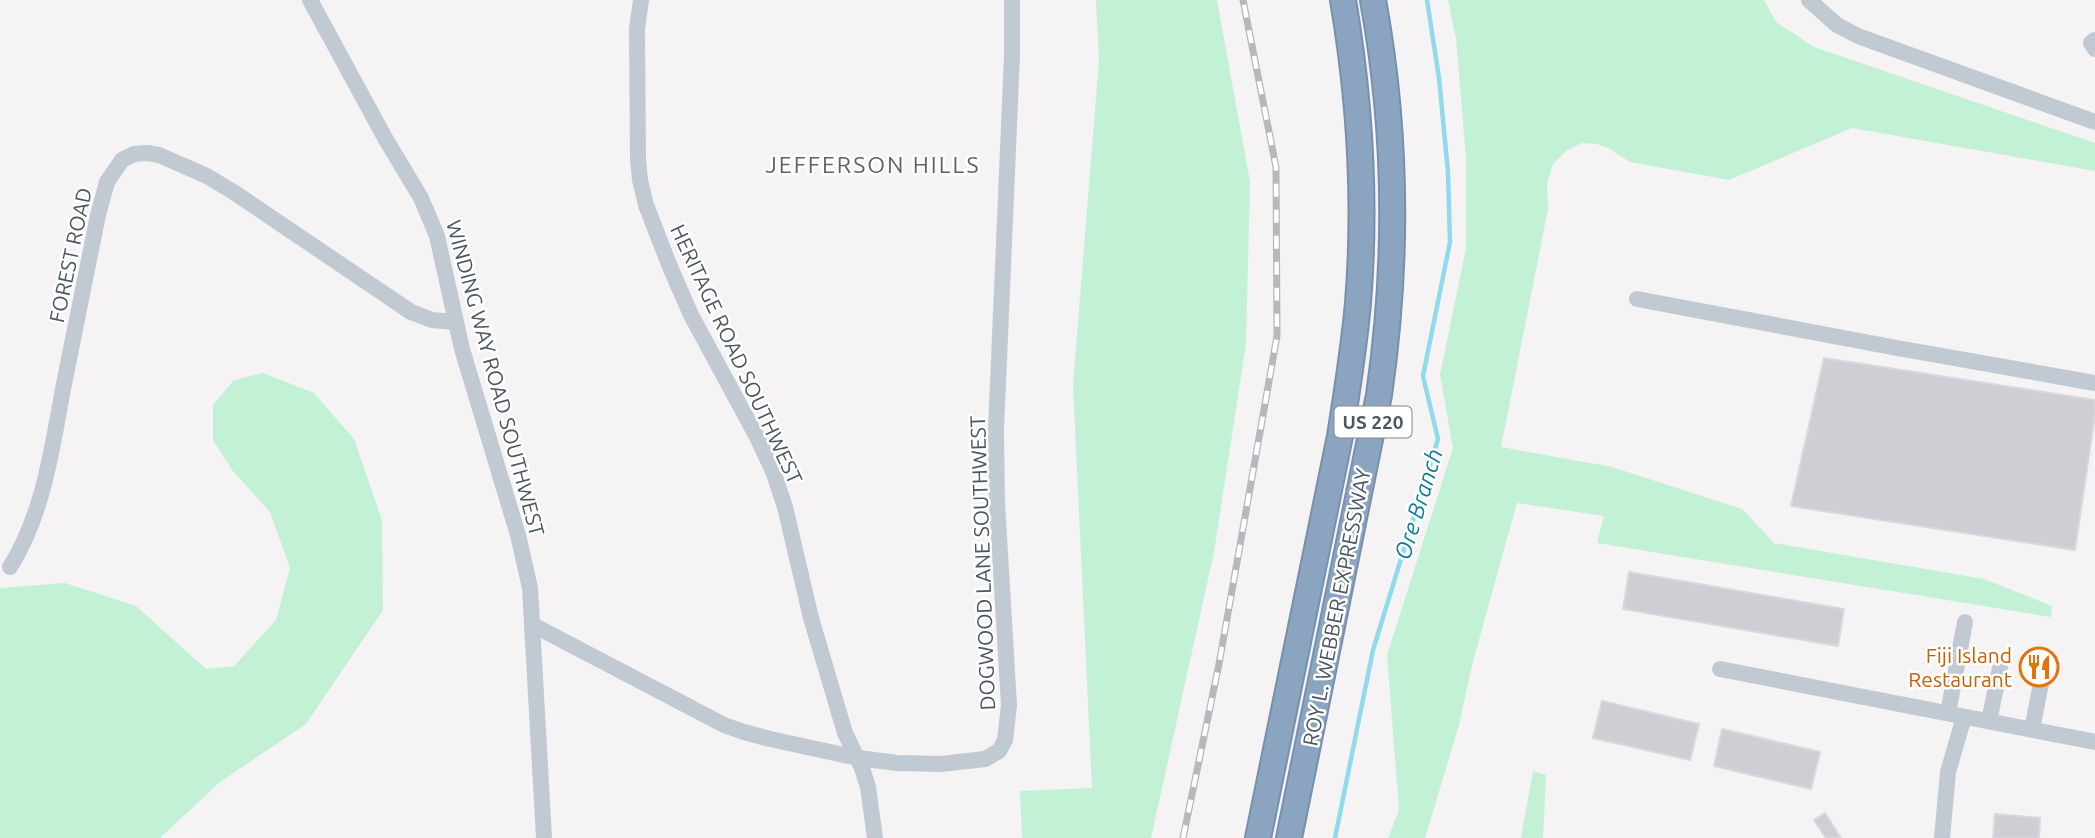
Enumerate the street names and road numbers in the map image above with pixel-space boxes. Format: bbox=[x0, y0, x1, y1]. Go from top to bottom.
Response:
street label: FOREST ROAD bbox=[44, 185, 96, 325]
street label: WINDING WAY ROAD SOUTHWEST bbox=[442, 217, 550, 539]
street label: HERITAGE ROAD SOUTHWEST bbox=[666, 220, 808, 488]
road number: US 220 bbox=[1334, 406, 1412, 438]
street label: DOGWOOD LANE SOUTHWEST bbox=[965, 415, 999, 711]
street label: ROY L. WEBBER EXPRESSWAY bbox=[1297, 466, 1375, 748]

